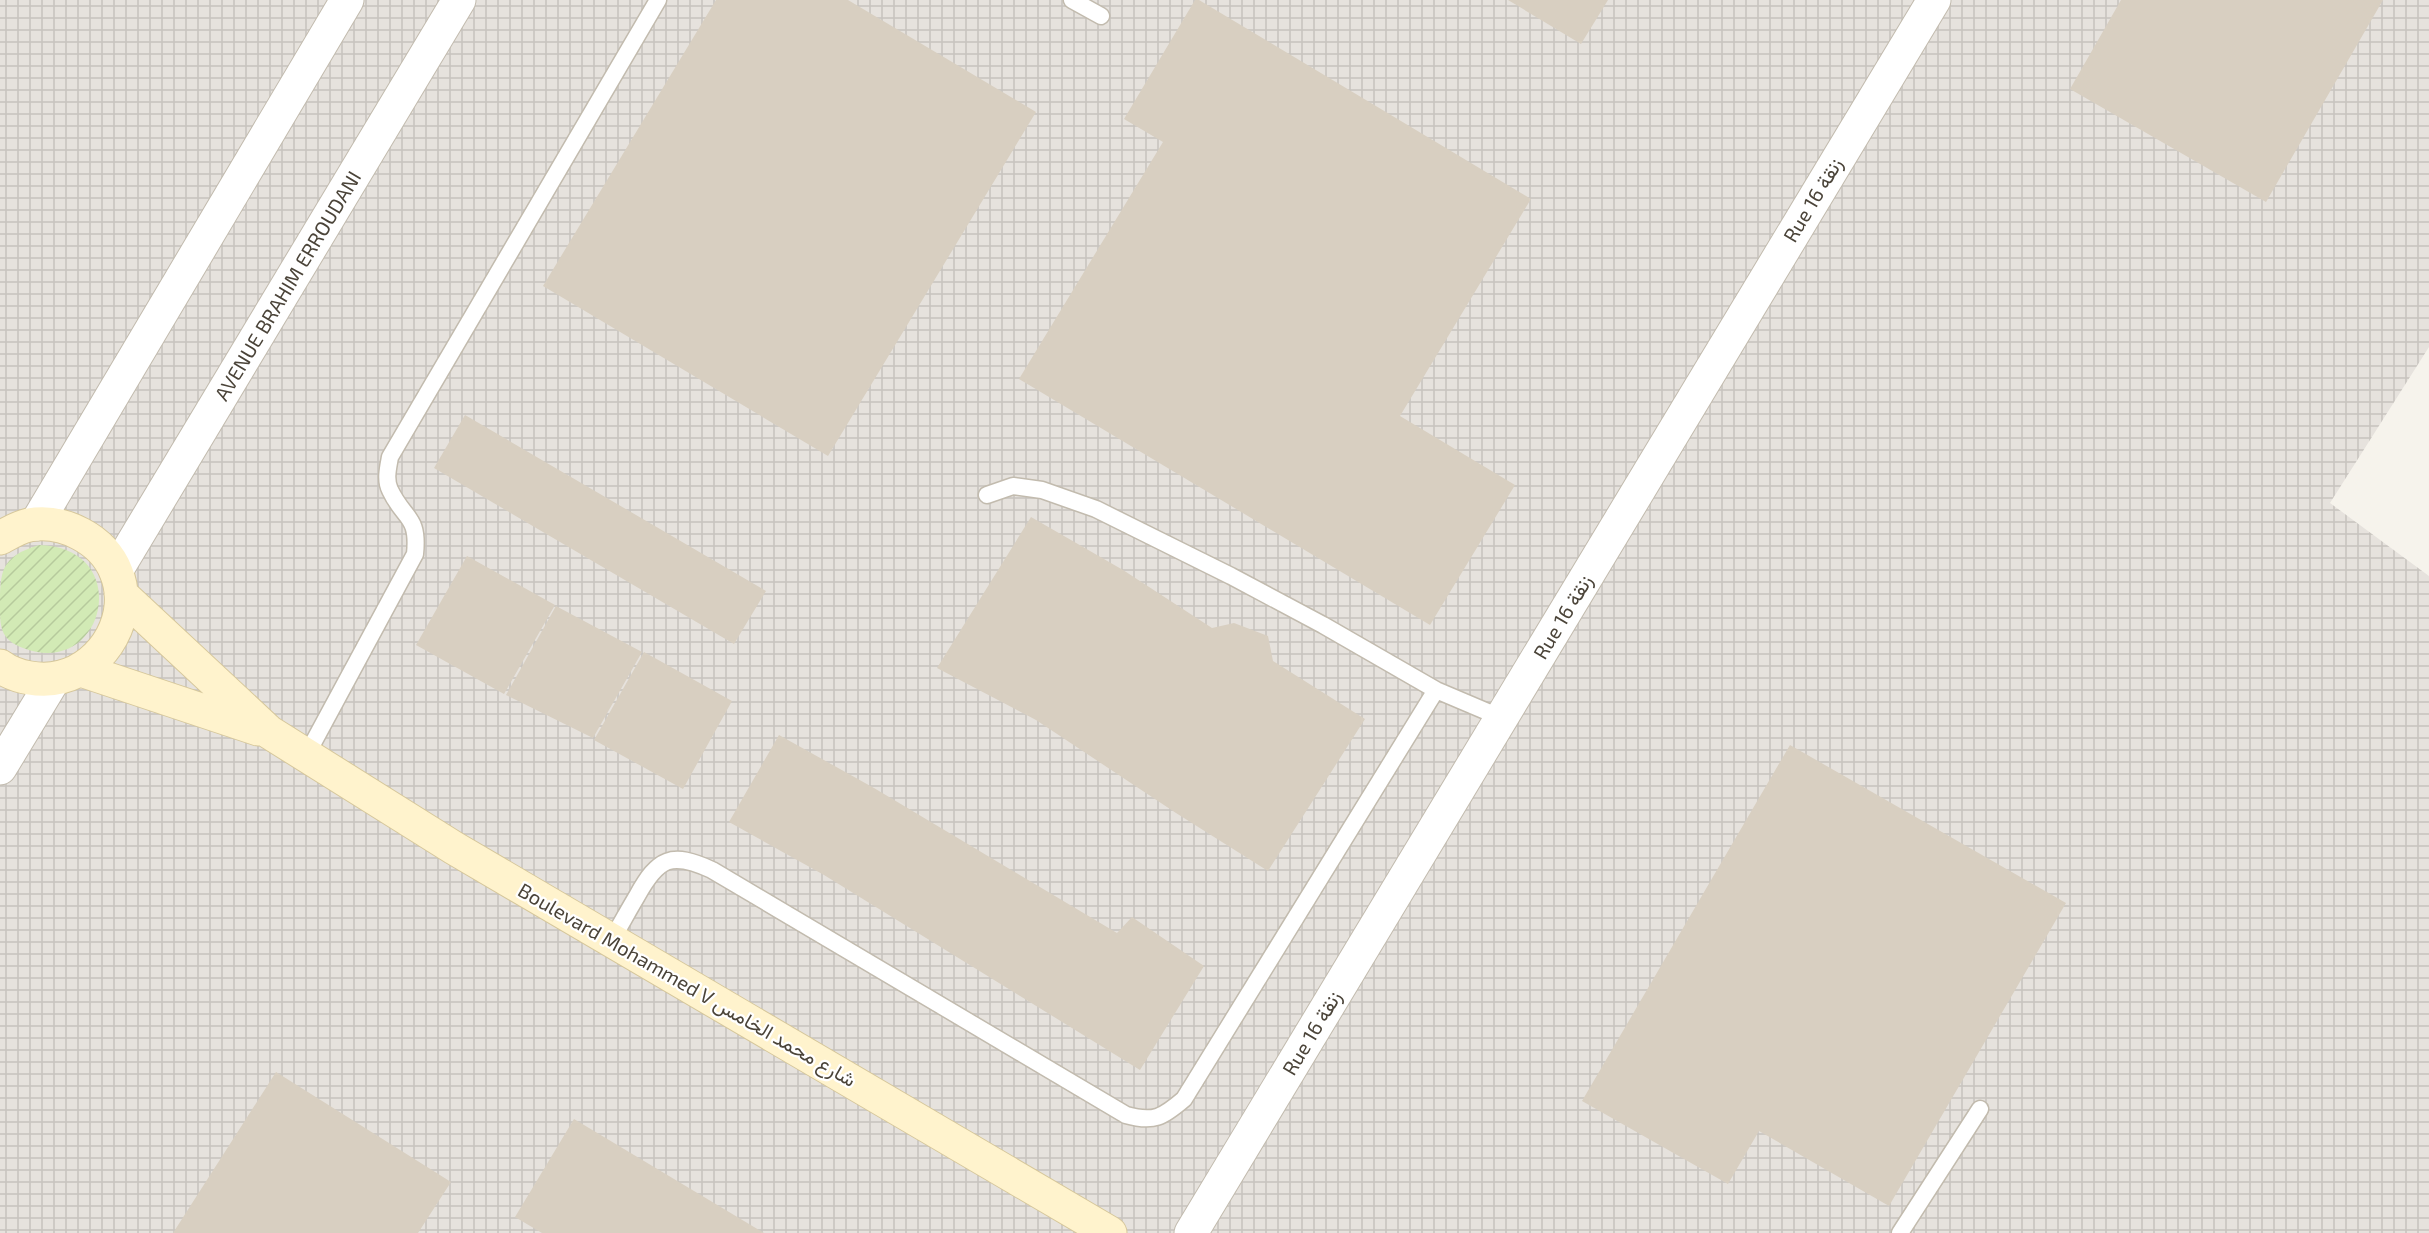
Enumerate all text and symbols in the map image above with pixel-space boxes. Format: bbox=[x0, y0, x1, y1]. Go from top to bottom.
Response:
street label: Rue 16 زنقة bbox=[1778, 153, 1848, 247]
street label: AVENUE BRAHIM ERROUDANI bbox=[209, 166, 365, 405]
street label: Rue 16 زنقة bbox=[1528, 570, 1598, 664]
street label: Boulevard Mohammed V شارع محمد الخامس bbox=[513, 877, 861, 1094]
street label: Rue 16 زنقة bbox=[1277, 986, 1347, 1080]

